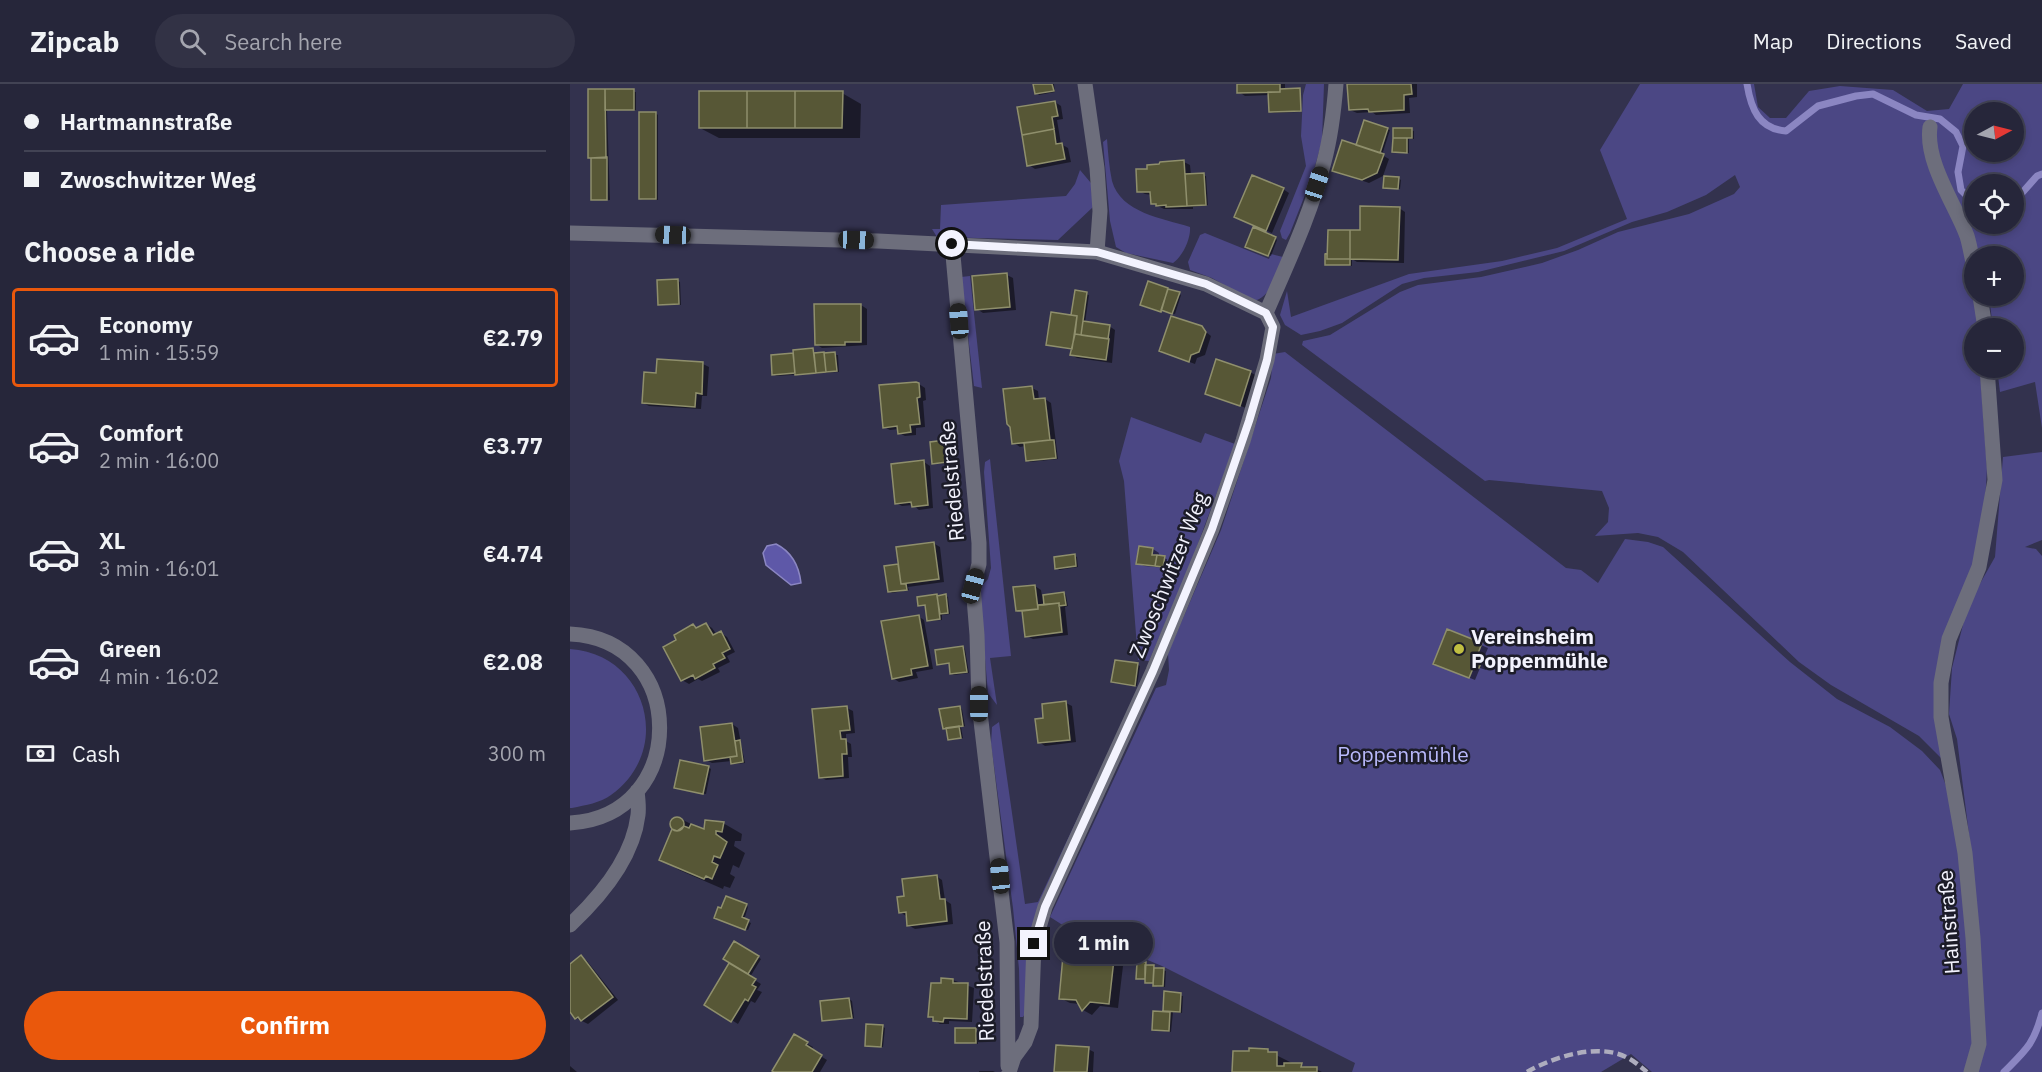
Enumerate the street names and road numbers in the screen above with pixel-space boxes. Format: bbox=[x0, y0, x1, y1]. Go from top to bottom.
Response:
street label: Riedelstraße bbox=[932, 420, 970, 543]
street label: Zwoschwitzer Weg bbox=[1122, 488, 1214, 661]
street label: Hainstraße bbox=[1930, 869, 1966, 975]
street label: Riedelstraße bbox=[968, 920, 1000, 1042]

